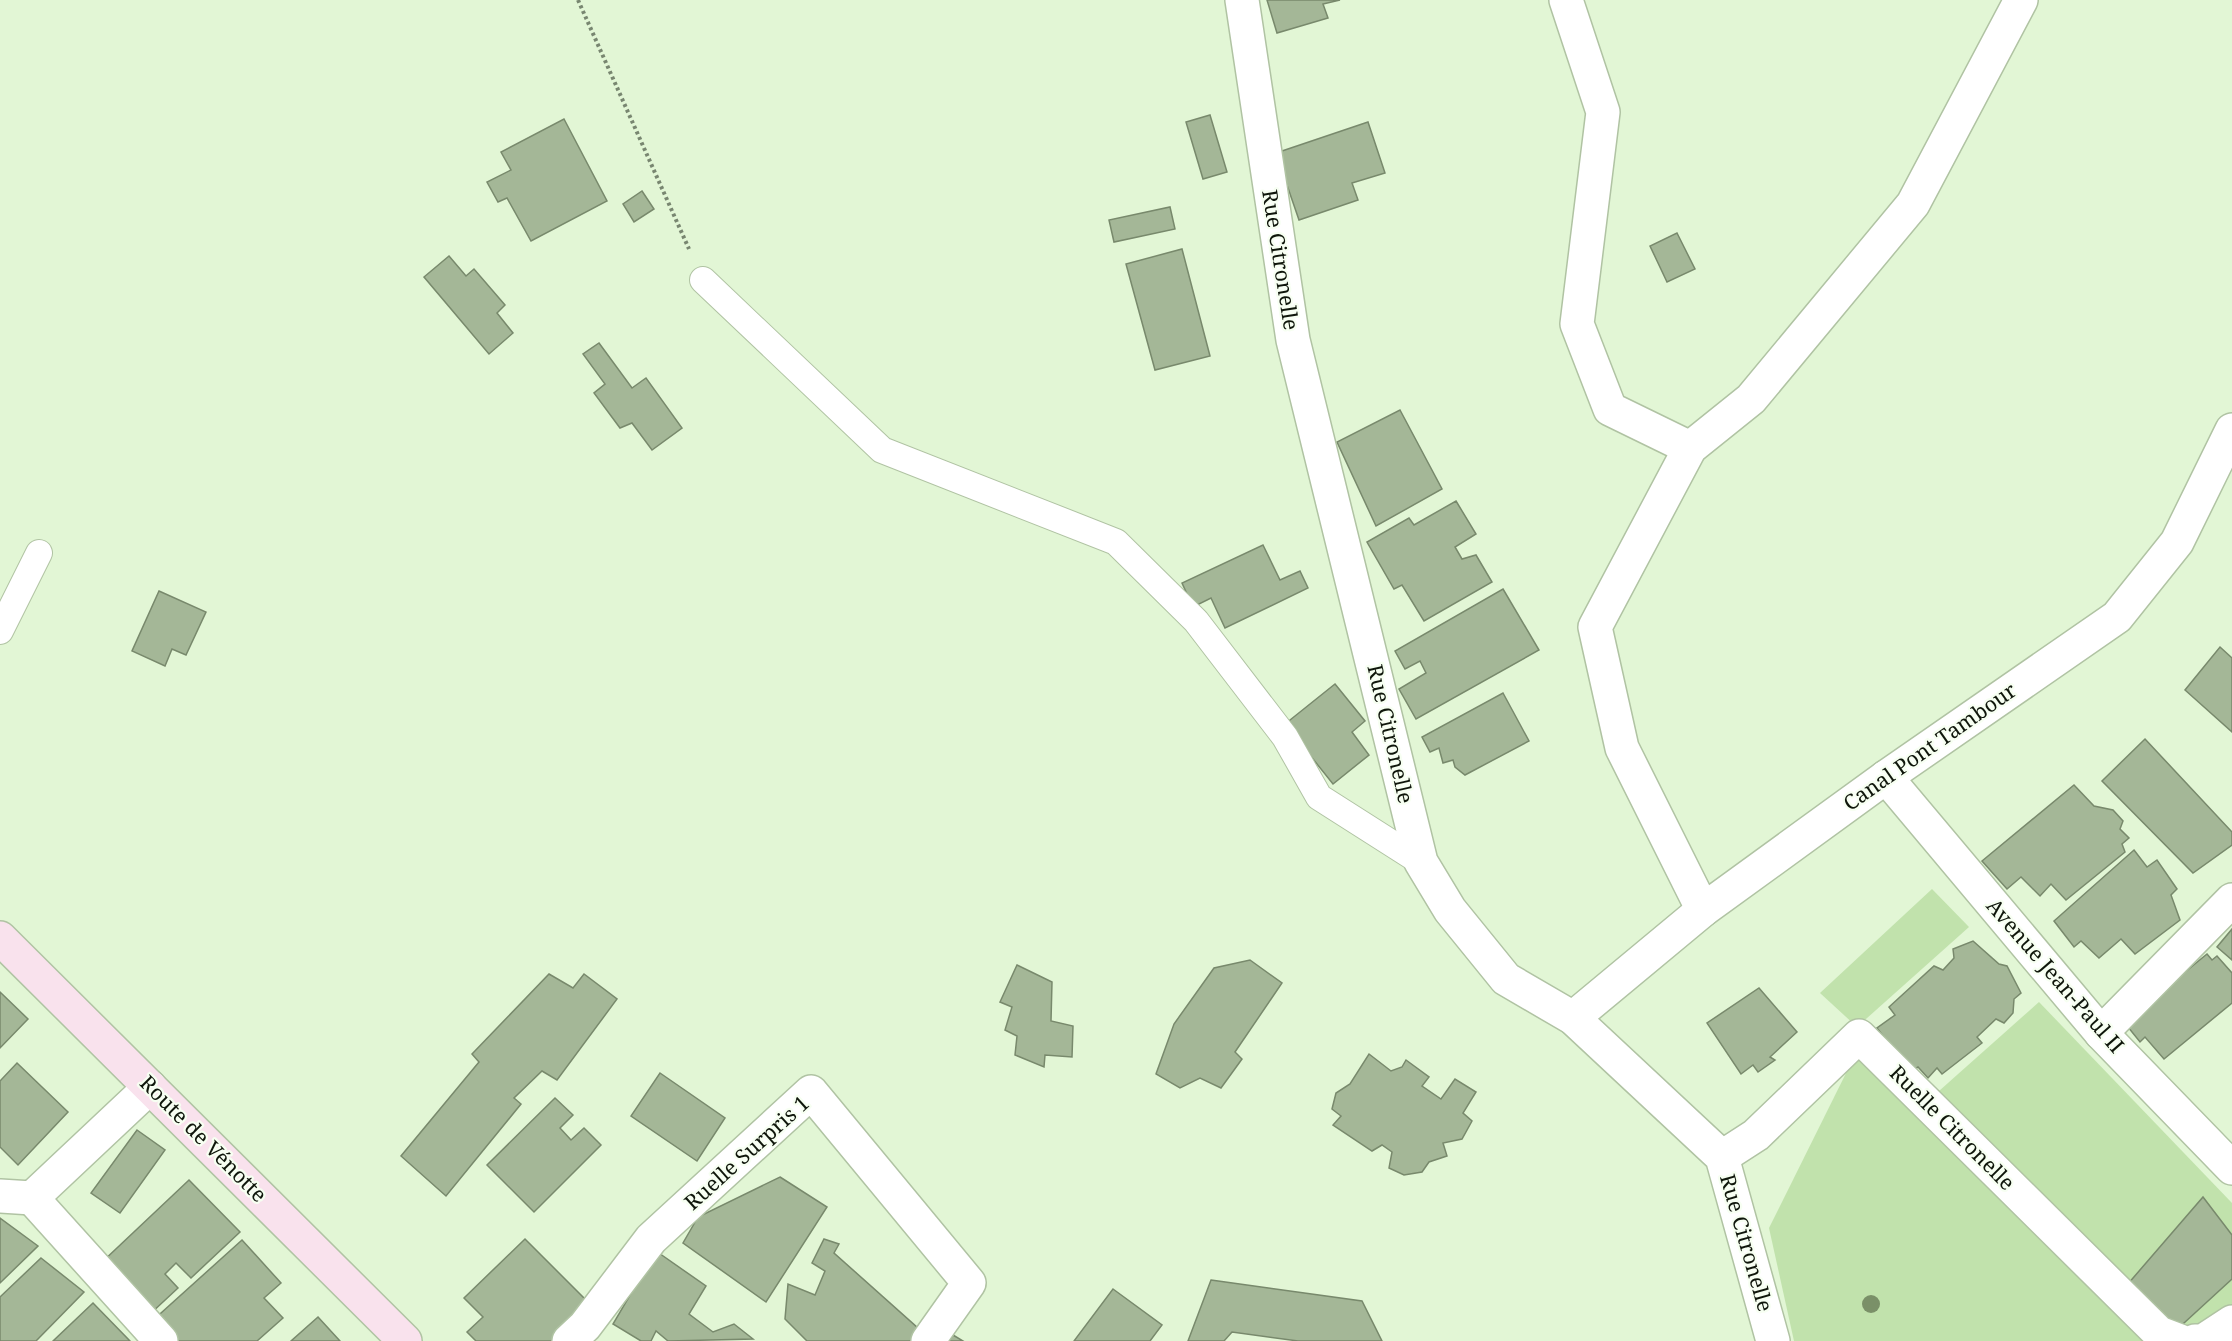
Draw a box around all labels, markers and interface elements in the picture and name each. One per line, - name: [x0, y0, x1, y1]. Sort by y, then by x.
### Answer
- street label: Rue Citronelle: [1256, 188, 1306, 332]
- street label: Rue Citronelle: [1361, 662, 1421, 806]
- street label: Canal Pont Tambour: [1837, 676, 2022, 817]
- street label: Avenue Jean-Paul II: [1981, 892, 2131, 1059]
- street label: Ruelle Citronelle: [1884, 1059, 2021, 1196]
- street label: Route de Vénotte: [134, 1069, 273, 1208]
- street label: Ruelle Surpris 1: [678, 1089, 815, 1216]
- street label: Rue Citronelle: [1714, 1171, 1780, 1315]

